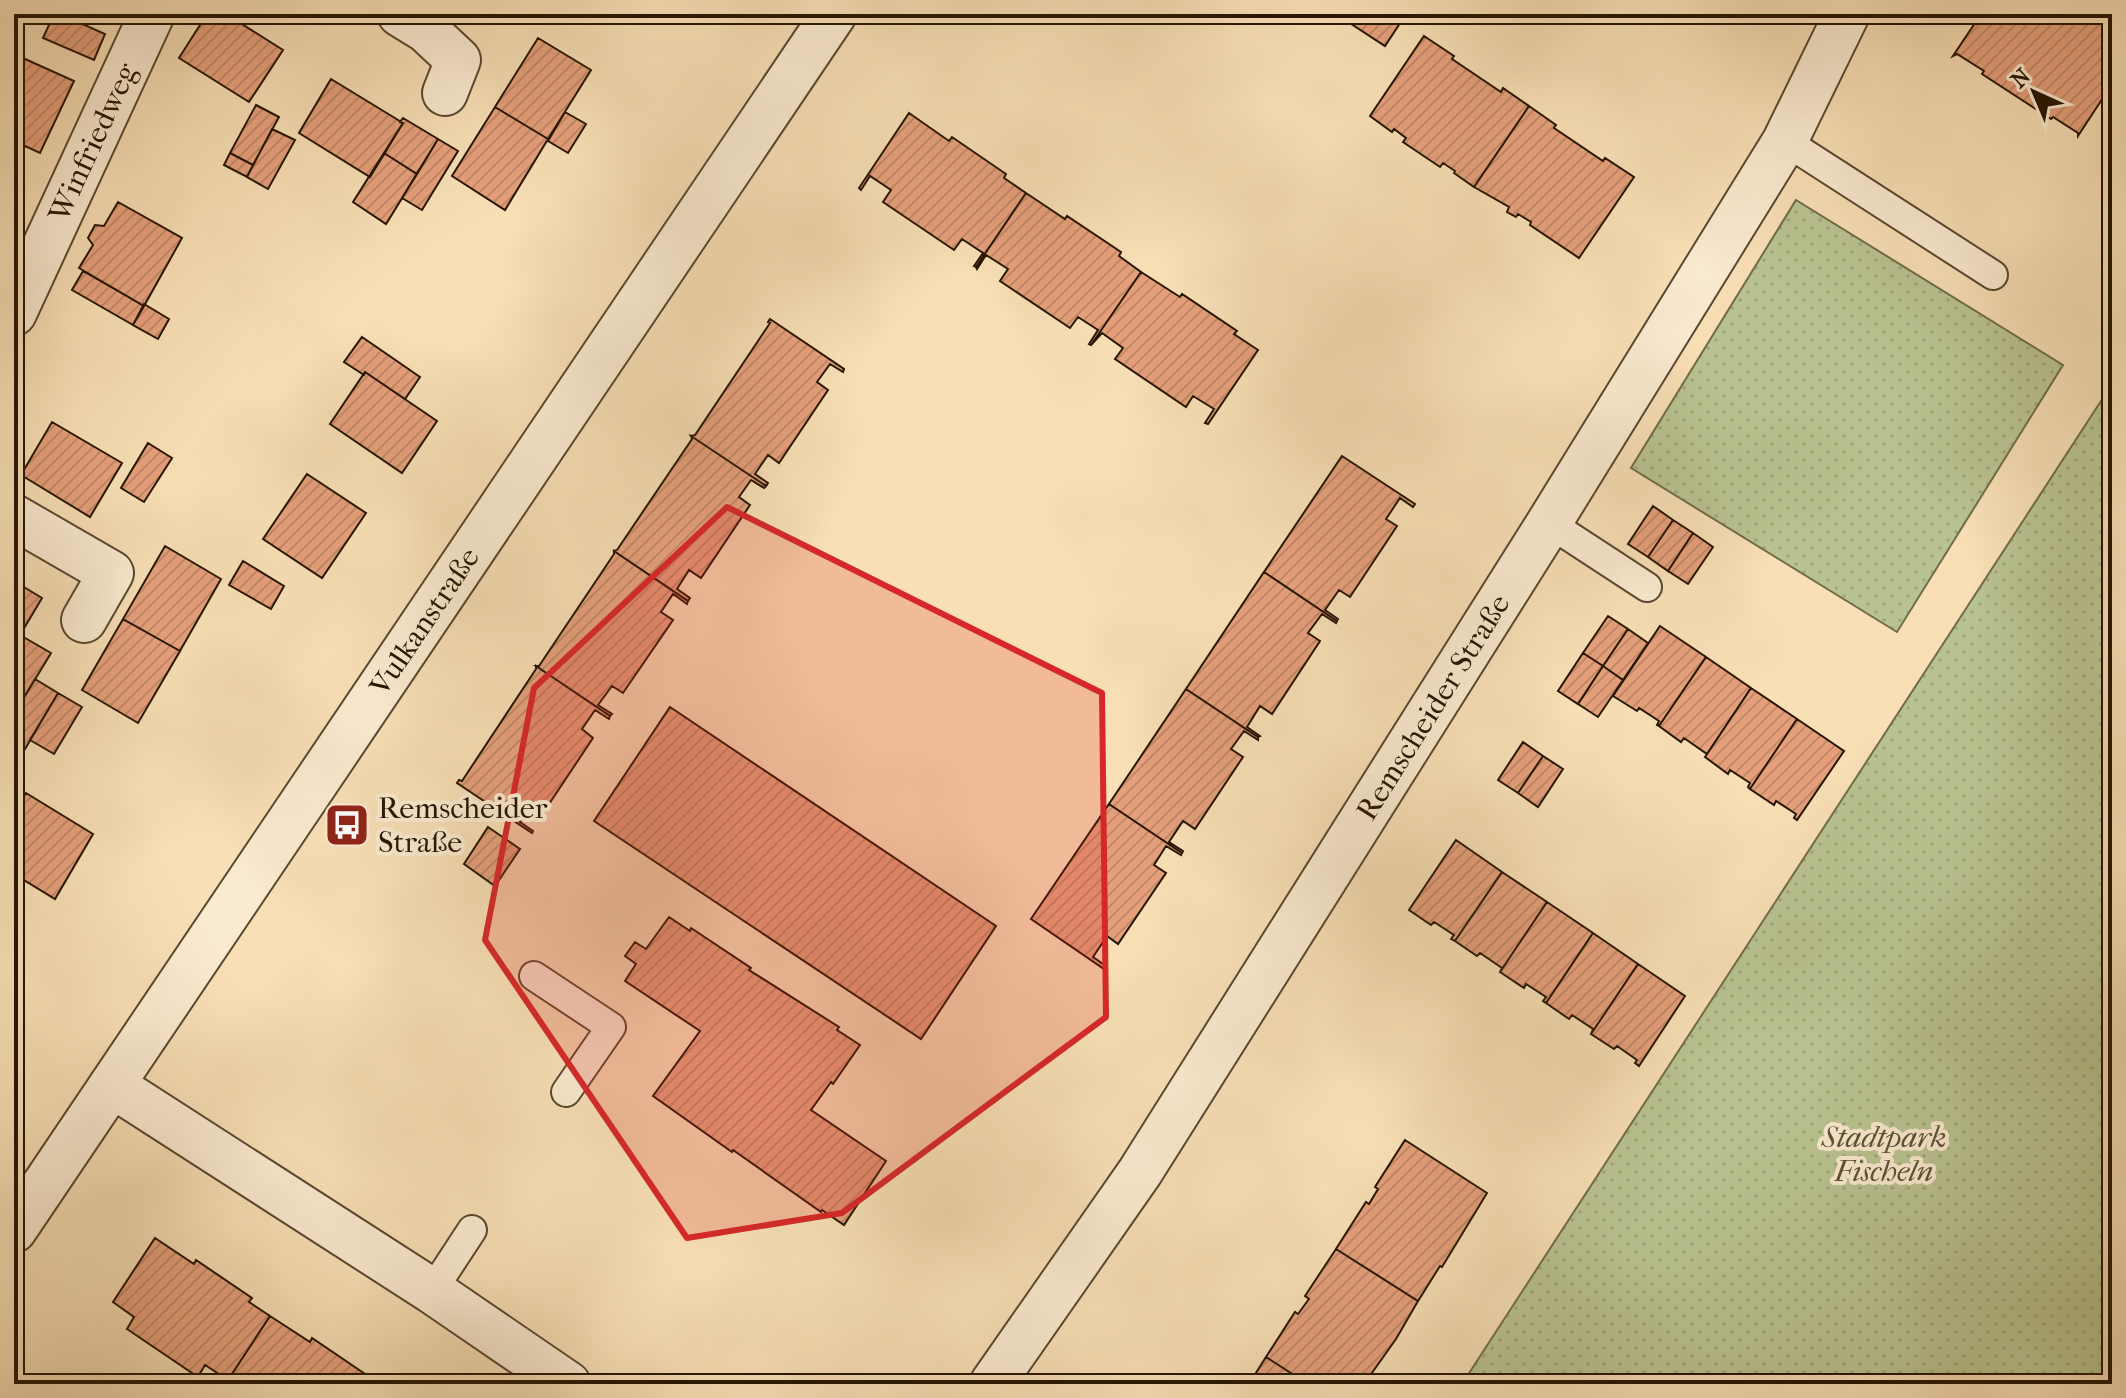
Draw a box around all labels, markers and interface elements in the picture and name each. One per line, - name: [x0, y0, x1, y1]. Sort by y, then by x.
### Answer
- north arrow: [1994, 52, 2074, 132]
- street label: Winfriedweg: [41, 57, 145, 228]
- text: N: [2006, 63, 2036, 93]
- street label: Vulkanstraße: [362, 541, 487, 703]
- street label: Remscheider Straße: [1349, 588, 1517, 827]
- place label: Remscheider Straße: [378, 791, 548, 860]
- bus stop icon: Remscheider Straße: [323, 801, 371, 849]
- park label: Stadtpark Fischeln: [1821, 1120, 1946, 1189]

